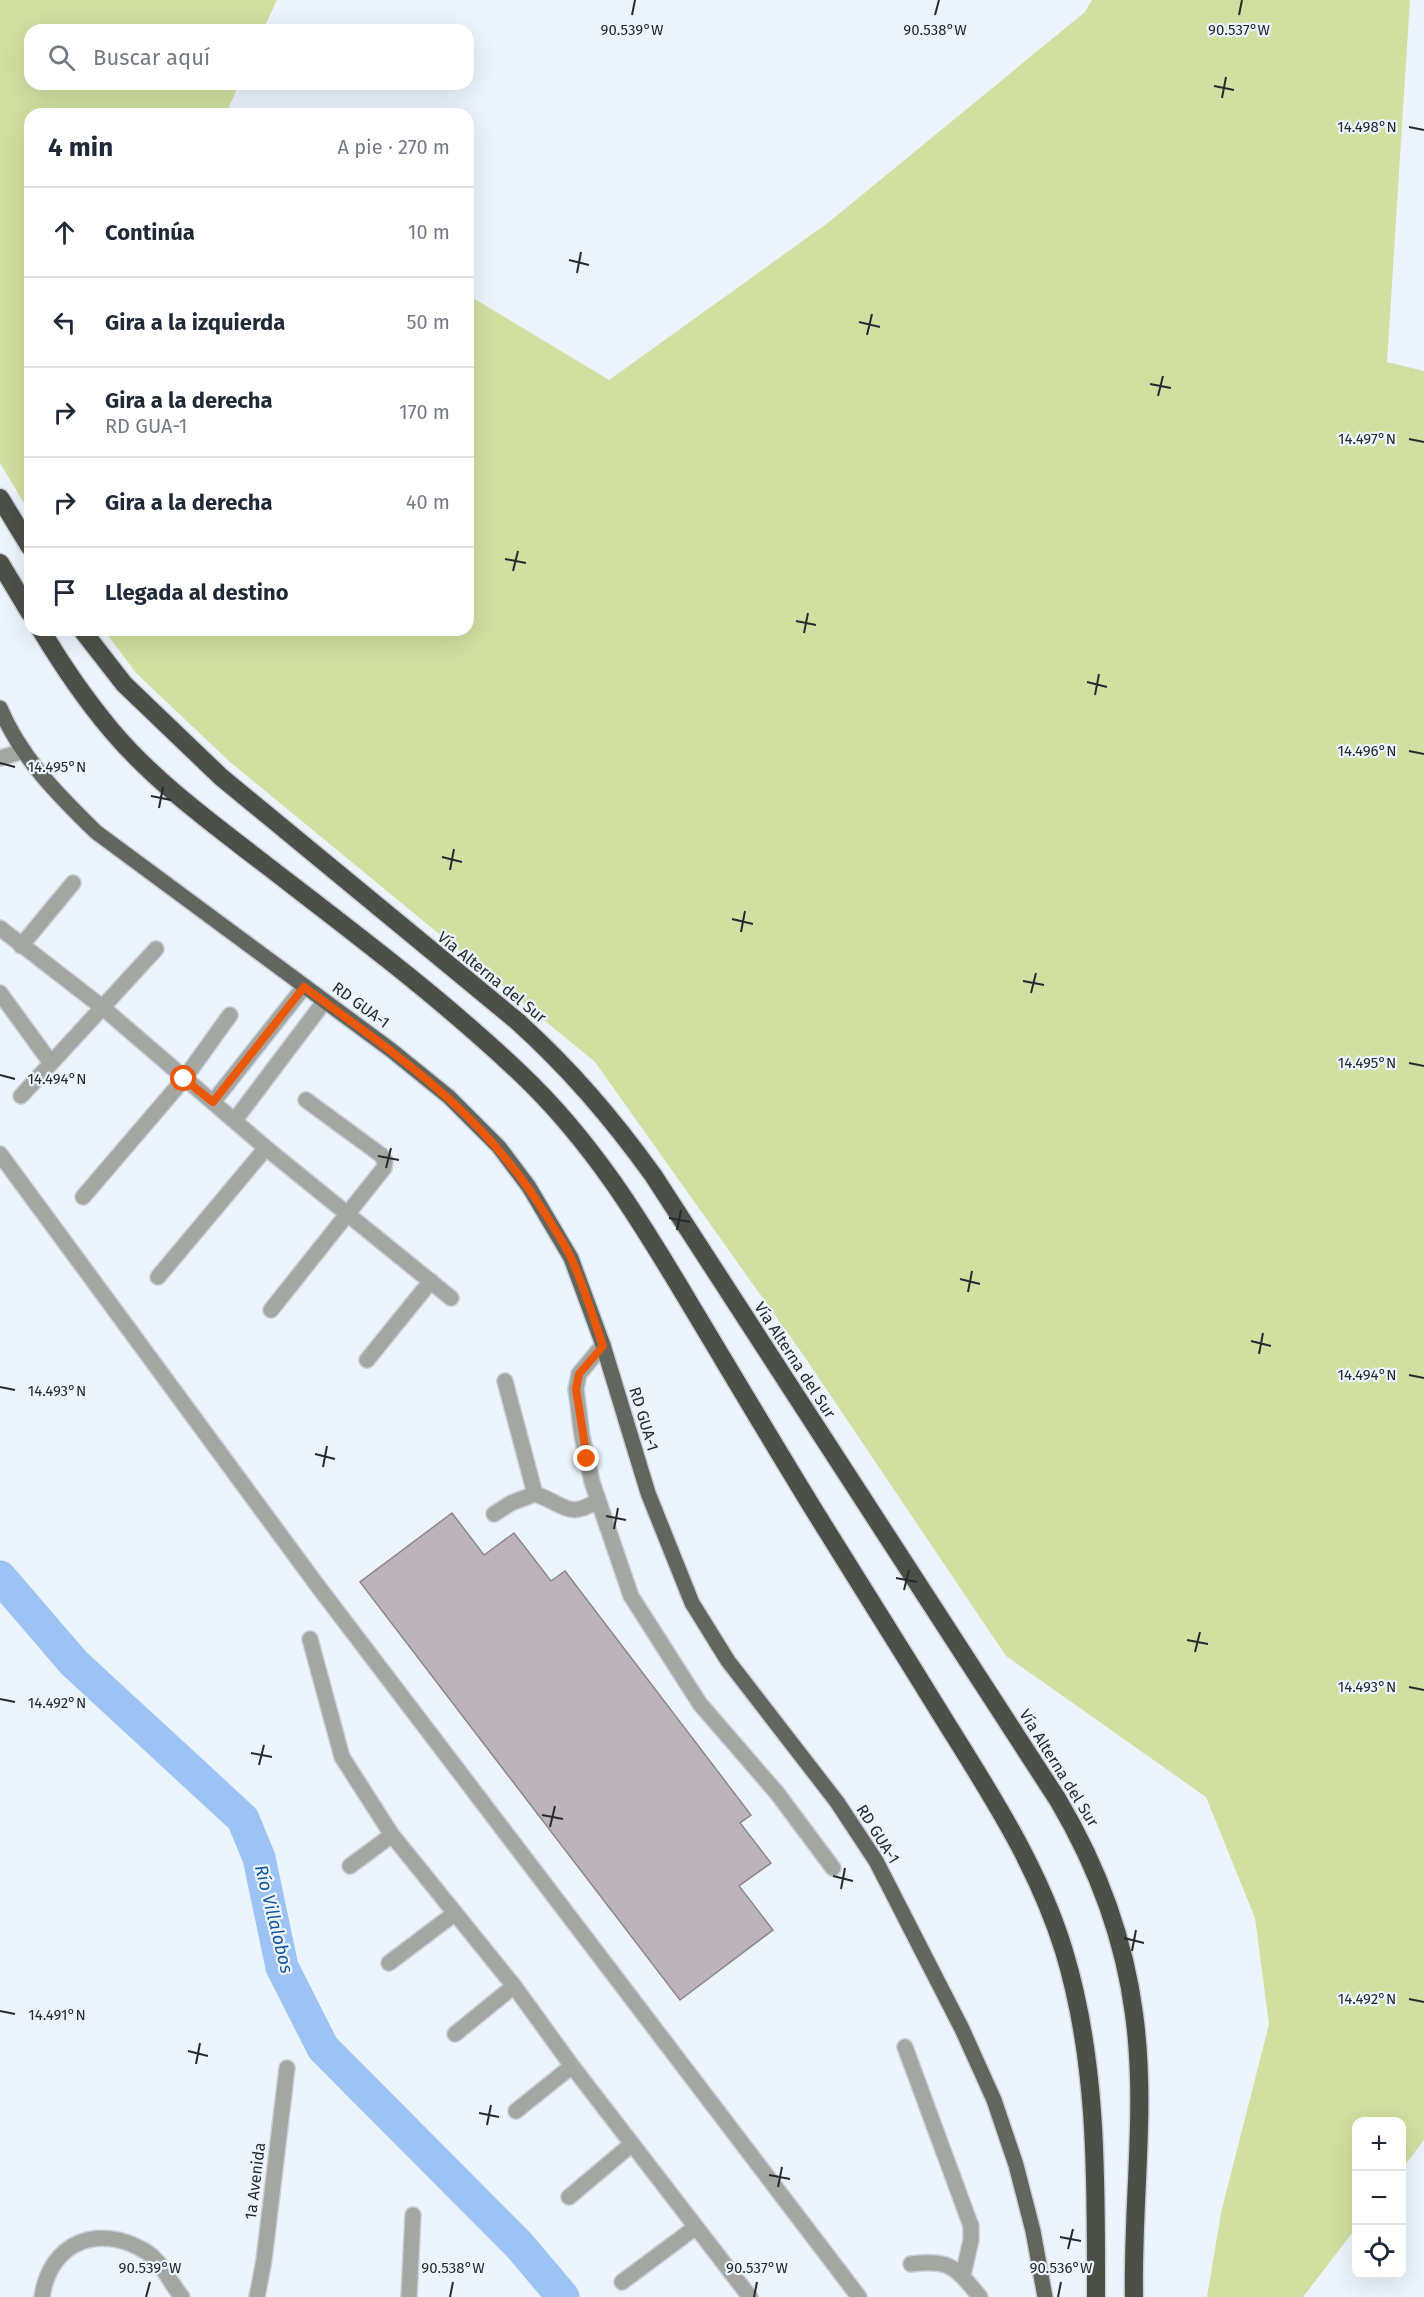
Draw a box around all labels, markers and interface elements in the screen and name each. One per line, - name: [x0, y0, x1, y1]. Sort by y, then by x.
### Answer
- text: 90.539°W: [601, 21, 664, 39]
- text: 90.538°W: [903, 21, 967, 39]
- text: 90.537°W: [1208, 21, 1271, 39]
- search box: [24, 24, 474, 90]
- icon: search: [45, 41, 78, 74]
- text: Buscar aquí: [93, 44, 210, 71]
- text: 14.498°N: [1337, 118, 1397, 136]
- text: 4 min: [48, 132, 113, 163]
- text: A pie · 270 m: [337, 135, 450, 159]
- icon: ahead: [48, 216, 81, 249]
- text: Continúa: [105, 219, 195, 246]
- text: 10 m: [408, 220, 450, 244]
- icon: left: [48, 306, 81, 339]
- text: Gira a la izquierda: [105, 309, 285, 336]
- text: 50 m: [406, 310, 450, 334]
- text: Gira a la derecha: [105, 387, 273, 414]
- icon: right: [48, 396, 81, 429]
- text: 170 m: [399, 400, 450, 424]
- text: RD GUA-1: [105, 414, 188, 438]
- text: 14.497°N: [1338, 430, 1396, 448]
- icon: right: [48, 486, 81, 519]
- text: Gira a la derecha: [105, 489, 273, 516]
- text: 40 m: [406, 490, 450, 514]
- icon: arrive: [48, 576, 81, 609]
- text: Llegada al destino: [105, 579, 289, 606]
- text: 14.496°N: [1337, 742, 1397, 760]
- text: 14.495°N: [28, 758, 86, 776]
- street label: Vía Alterna del Sur: [434, 927, 551, 1027]
- street label: RD GUA-1: [329, 978, 393, 1032]
- text: 14.495°N: [1338, 1054, 1396, 1072]
- route start: [170, 1065, 196, 1091]
- text: 14.494°N: [27, 1070, 87, 1088]
- street label: Vía Alterna del Sur: [750, 1298, 840, 1422]
- text: 14.494°N: [1337, 1366, 1397, 1384]
- text: 14.493°N: [28, 1382, 86, 1400]
- street label: RD GUA-1: [625, 1385, 663, 1453]
- route end: [573, 1445, 599, 1471]
- text: 14.493°N: [1338, 1678, 1396, 1696]
- text: 14.492°N: [28, 1694, 86, 1712]
- street label: Vía Alterna del Sur: [1015, 1706, 1103, 1831]
- street label: RD GUA-1: [852, 1801, 904, 1867]
- water label: Río Villalobos: [250, 1863, 298, 1975]
- text: 14.492°N: [1338, 1990, 1396, 2008]
- text: 14.491°N: [28, 2006, 86, 2024]
- map controls: [1352, 2117, 1406, 2279]
- button: +: [1352, 2117, 1406, 2171]
- street label: 1a Avenida: [241, 2141, 269, 2221]
- button: −: [1352, 2171, 1406, 2225]
- button: locate: [1352, 2225, 1406, 2279]
- text: 90.539°W: [119, 2259, 182, 2277]
- text: 90.538°W: [421, 2259, 485, 2277]
- text: 90.537°W: [726, 2259, 789, 2277]
- text: 90.536°W: [1030, 2259, 1093, 2277]

